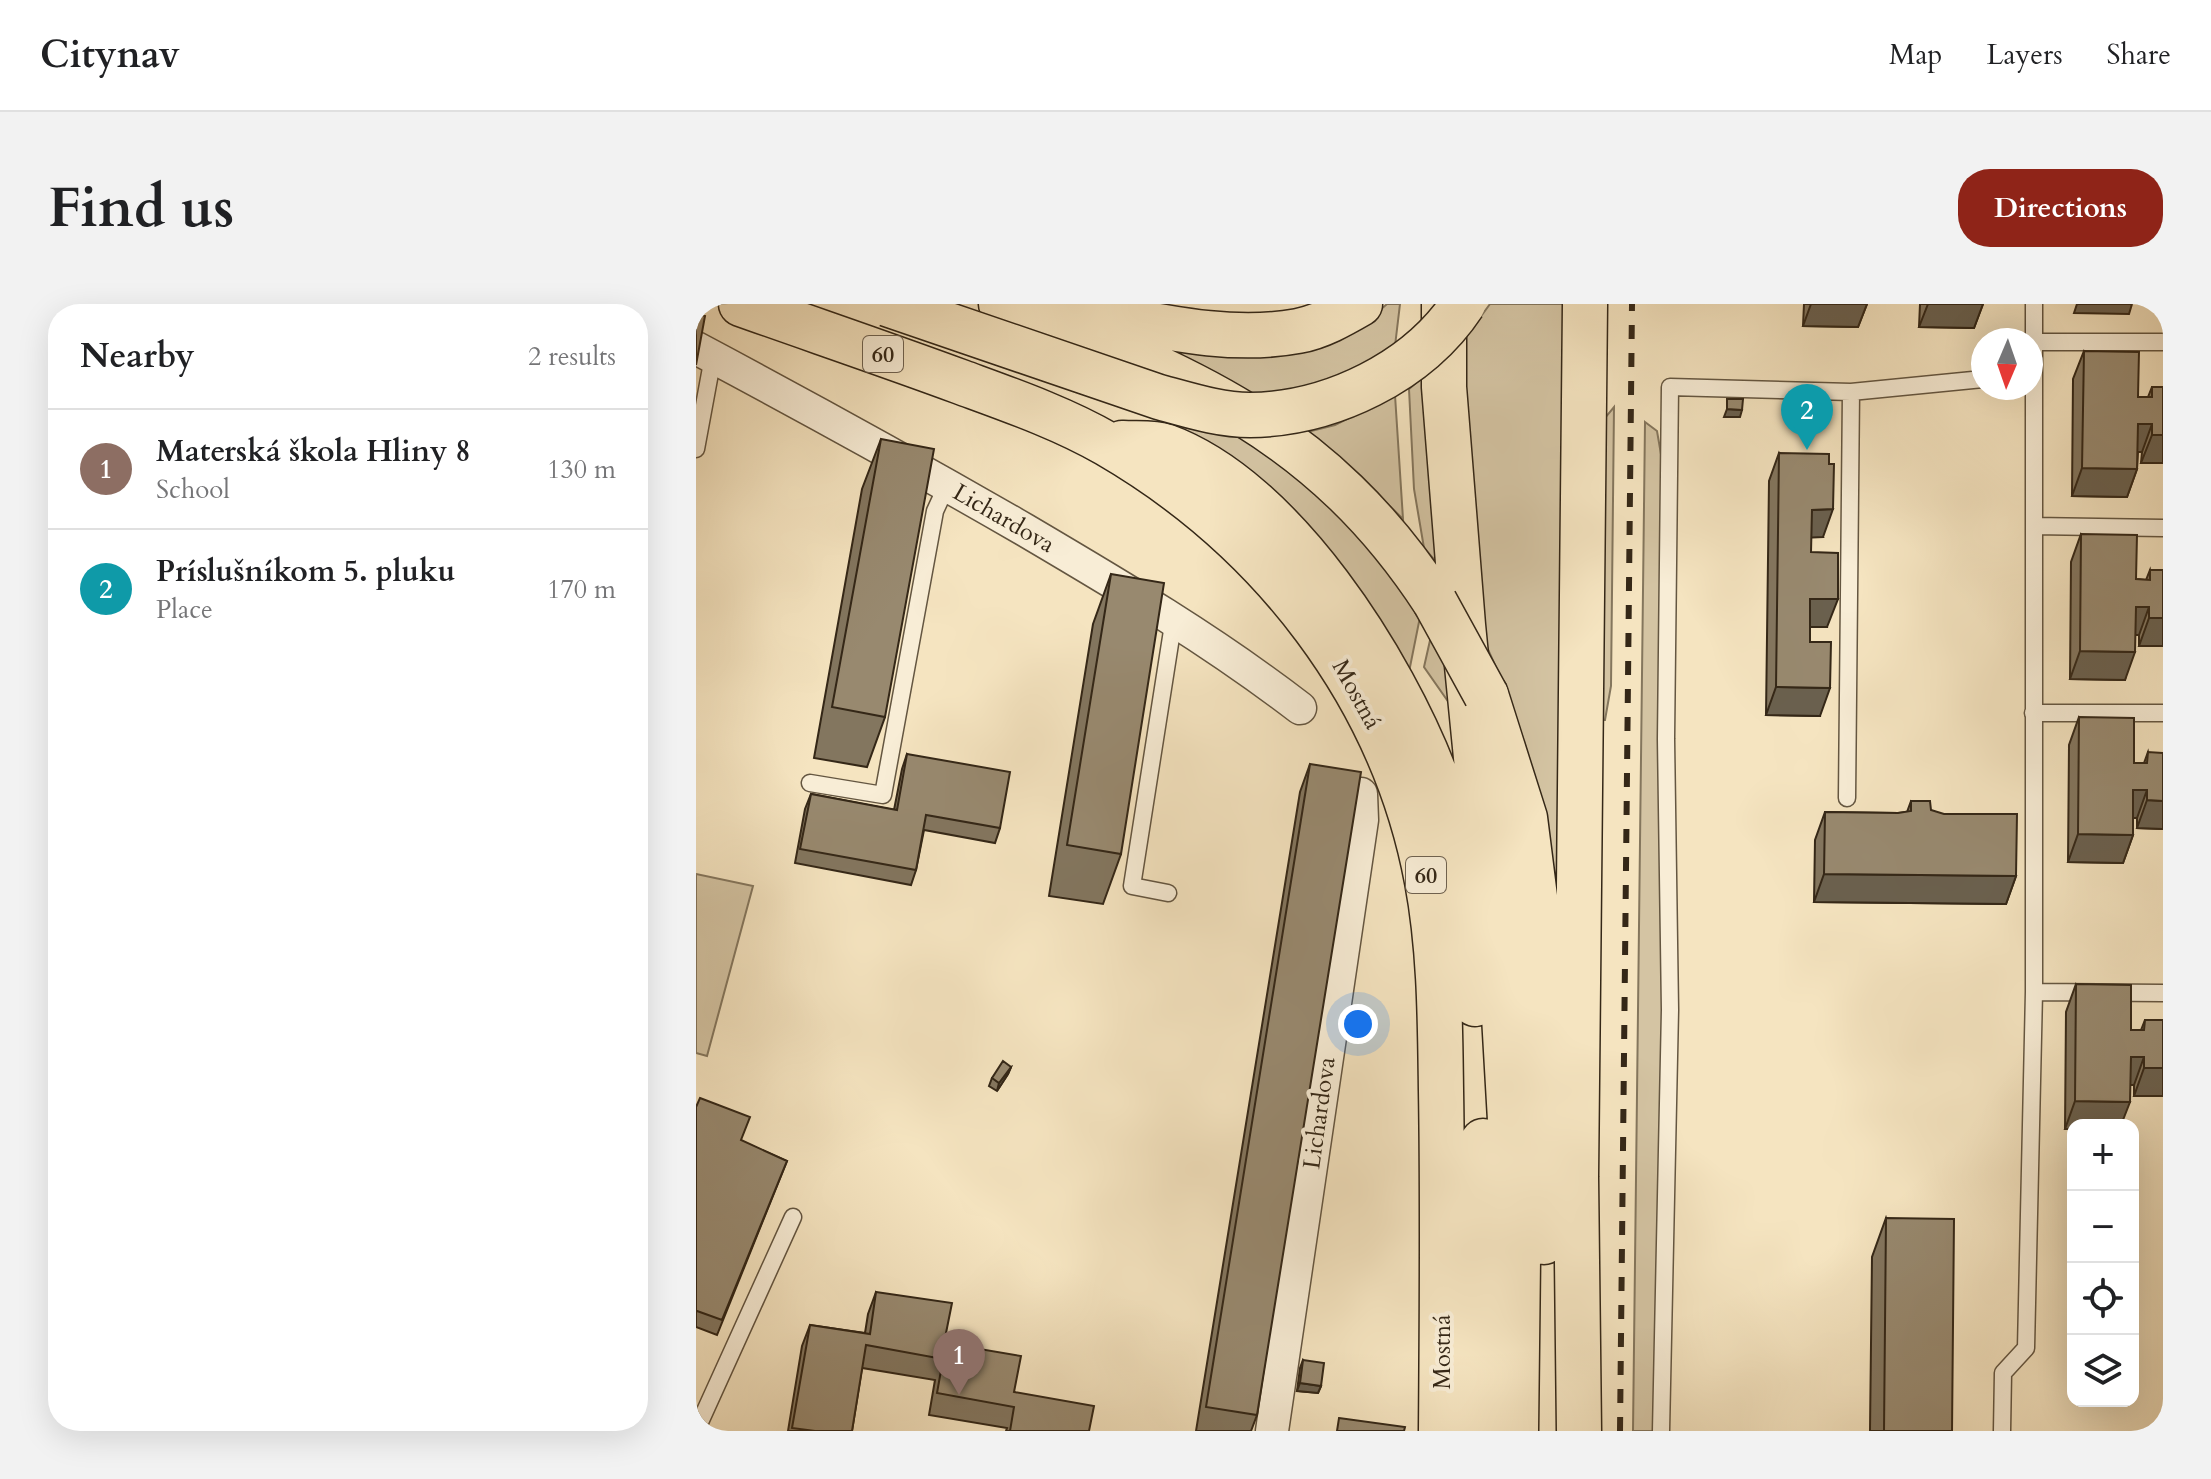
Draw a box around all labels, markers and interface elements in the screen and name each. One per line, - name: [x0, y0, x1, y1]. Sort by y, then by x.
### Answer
- text: Citynav: [40, 29, 180, 81]
- text: Map: [1889, 36, 1942, 74]
- text: Layers: [1986, 36, 2063, 74]
- text: Share: [2107, 36, 2171, 74]
- button: Directions: [1958, 169, 2163, 247]
- text: Find us: [48, 171, 234, 246]
- north arrow: [1971, 328, 2043, 400]
- text: Nearby: [80, 333, 195, 379]
- road number: 60: [863, 336, 903, 372]
- text: 2 results: [528, 339, 616, 374]
- pin: 2: [1781, 384, 1833, 450]
- text: Materská škola Hliny 8: [156, 431, 471, 472]
- text: 1: [99, 452, 113, 487]
- text: 130 m: [547, 452, 616, 487]
- text: School: [156, 472, 230, 507]
- street label: Lichardova: [947, 476, 1061, 561]
- text: Príslušníkom 5. pluku: [156, 551, 455, 592]
- text: 2: [99, 572, 113, 607]
- text: 170 m: [547, 572, 616, 607]
- text: Place: [156, 592, 213, 627]
- street label: Mostná: [1324, 653, 1390, 736]
- road number: 60: [1406, 857, 1446, 893]
- your location: [1338, 1004, 1378, 1044]
- street label: Lichardova: [1295, 1054, 1344, 1171]
- map controls: [2067, 1119, 2139, 1407]
- button: +: [2067, 1119, 2139, 1191]
- button: −: [2067, 1191, 2139, 1263]
- button: locate: [2067, 1263, 2139, 1335]
- street label: Mostná: [1426, 1314, 1459, 1390]
- pin: 1: [933, 1329, 985, 1395]
- button: layers: [2067, 1335, 2139, 1407]

